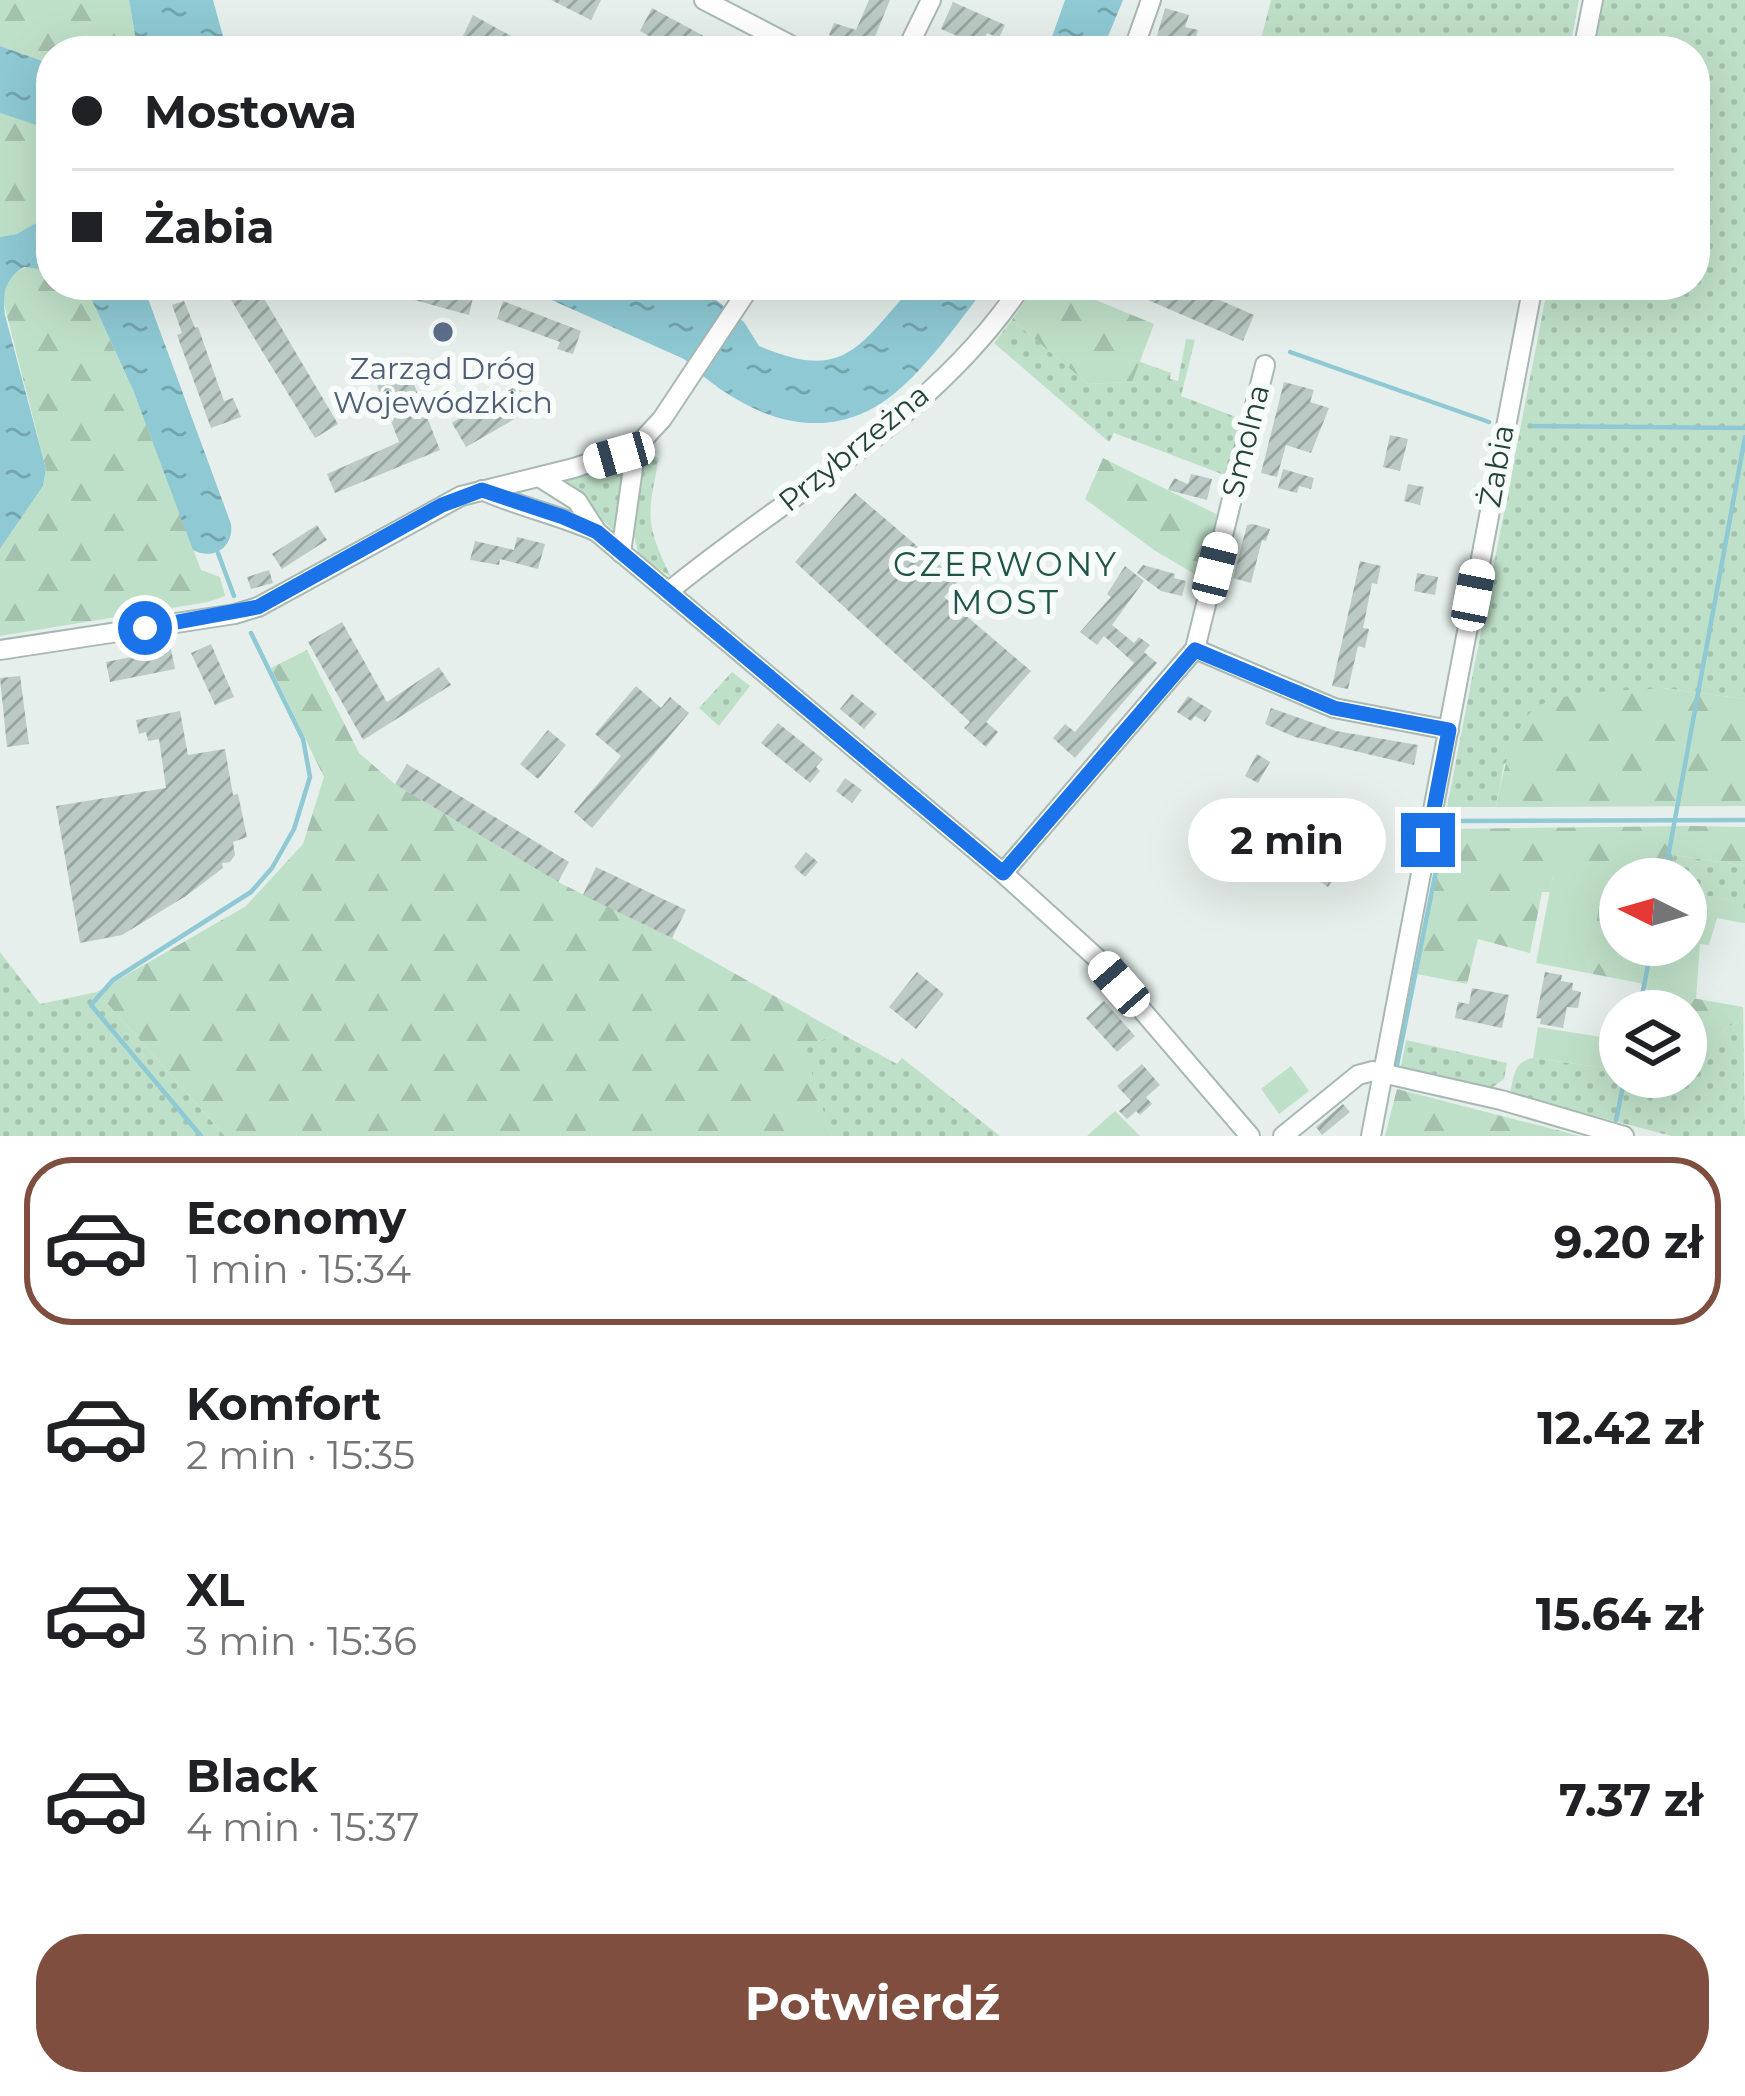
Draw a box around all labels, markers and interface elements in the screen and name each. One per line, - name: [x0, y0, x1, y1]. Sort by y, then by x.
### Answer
- text: Mostowa: [144, 84, 357, 139]
- text: Żabia: [144, 199, 274, 254]
- marker: Zarząd Dróg Wojewódzkich: [430, 319, 456, 345]
- place label: Zarząd Dróg Wojewódzkich: [333, 350, 553, 421]
- street label: Przybrzeżna: [771, 376, 936, 519]
- street label: Smolna: [1214, 381, 1277, 501]
- street label: Żabia: [1471, 422, 1522, 510]
- car: [579, 428, 659, 482]
- car: [1189, 529, 1241, 607]
- district label: CZERWONY MOST: [893, 544, 1119, 622]
- car: [1448, 556, 1498, 634]
- route start: [118, 601, 172, 655]
- callout: 2 min: [1188, 798, 1386, 882]
- route end: [1401, 813, 1455, 867]
- text: 2 min: [1230, 816, 1344, 864]
- north arrow: [1599, 858, 1707, 966]
- map controls: [1599, 858, 1707, 1098]
- car: [1082, 945, 1156, 1023]
- button: layers: [1599, 990, 1707, 1098]
- icon: car: [42, 1187, 150, 1295]
- text: Economy: [186, 1190, 406, 1245]
- text: 9.20 zł: [1554, 1214, 1703, 1269]
- text: 1 min · 15:34: [186, 1245, 411, 1293]
- icon: car: [42, 1373, 150, 1481]
- text: Komfort: [186, 1376, 381, 1431]
- text: 12.42 zł: [1537, 1400, 1703, 1455]
- text: 2 min · 15:35: [186, 1431, 415, 1479]
- icon: car: [42, 1559, 150, 1667]
- text: XL: [186, 1562, 244, 1617]
- text: 15.64 zł: [1536, 1586, 1703, 1641]
- text: 3 min · 15:36: [186, 1617, 417, 1665]
- icon: car: [42, 1745, 150, 1853]
- text: Black: [186, 1748, 318, 1803]
- text: 7.37 zł: [1559, 1772, 1703, 1827]
- text: 4 min · 15:37: [186, 1803, 419, 1851]
- button: Potwierdź: [36, 1934, 1709, 2072]

